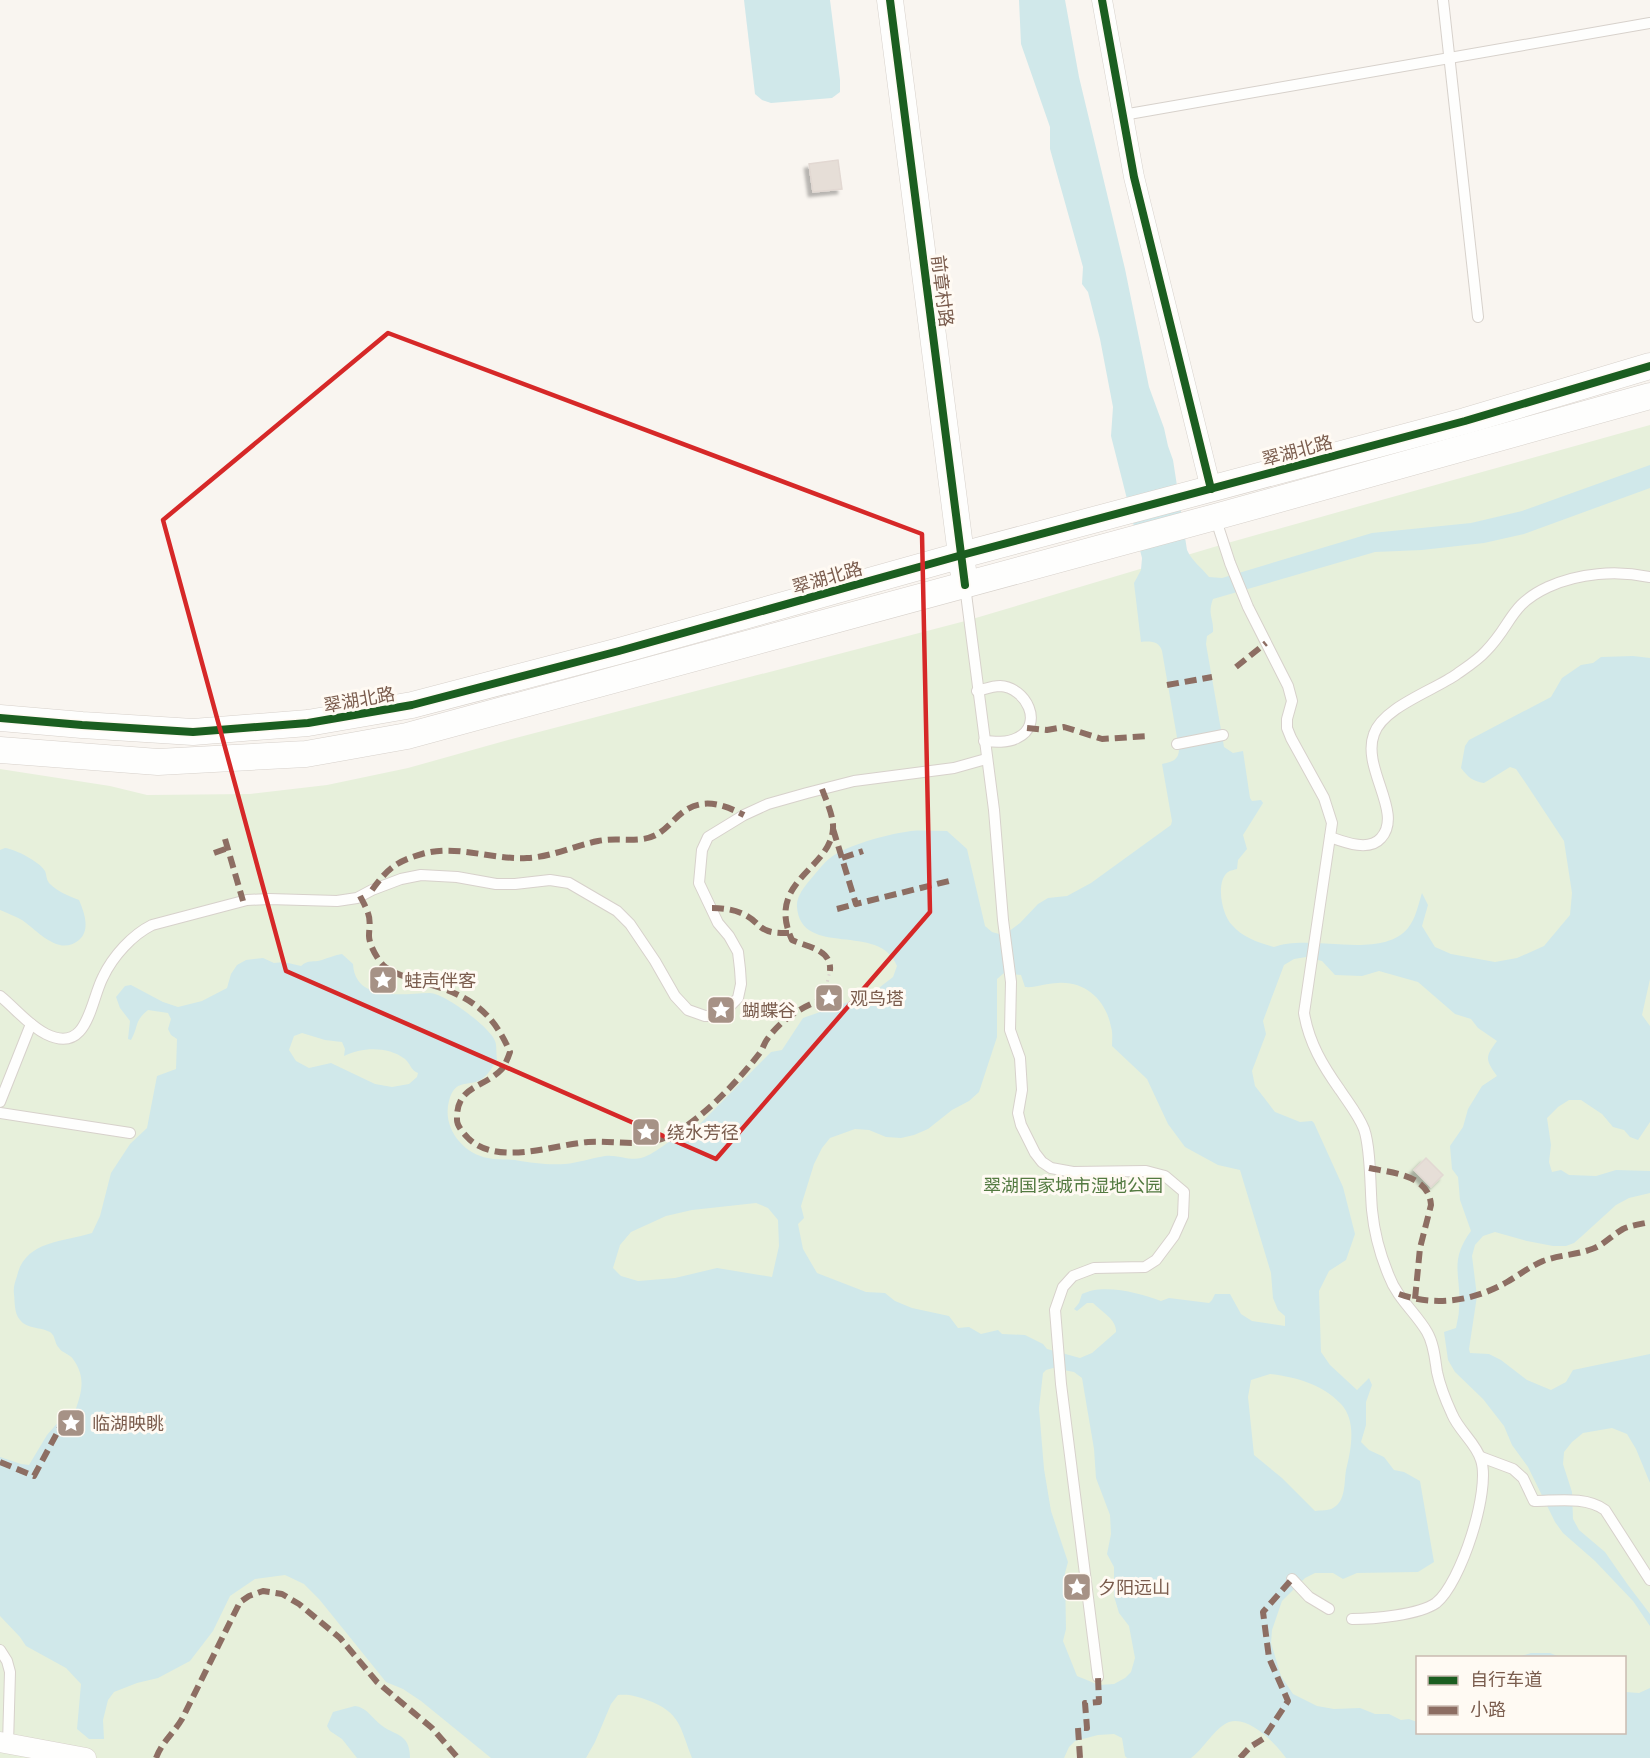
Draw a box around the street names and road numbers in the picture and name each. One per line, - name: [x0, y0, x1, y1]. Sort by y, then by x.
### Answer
- street label: 前章村路: [927, 254, 959, 328]
- street label: 翠湖北路: [1259, 429, 1335, 471]
- street label: 翠湖北路: [789, 556, 865, 598]
- street label: 翠湖北路: [321, 681, 397, 717]

